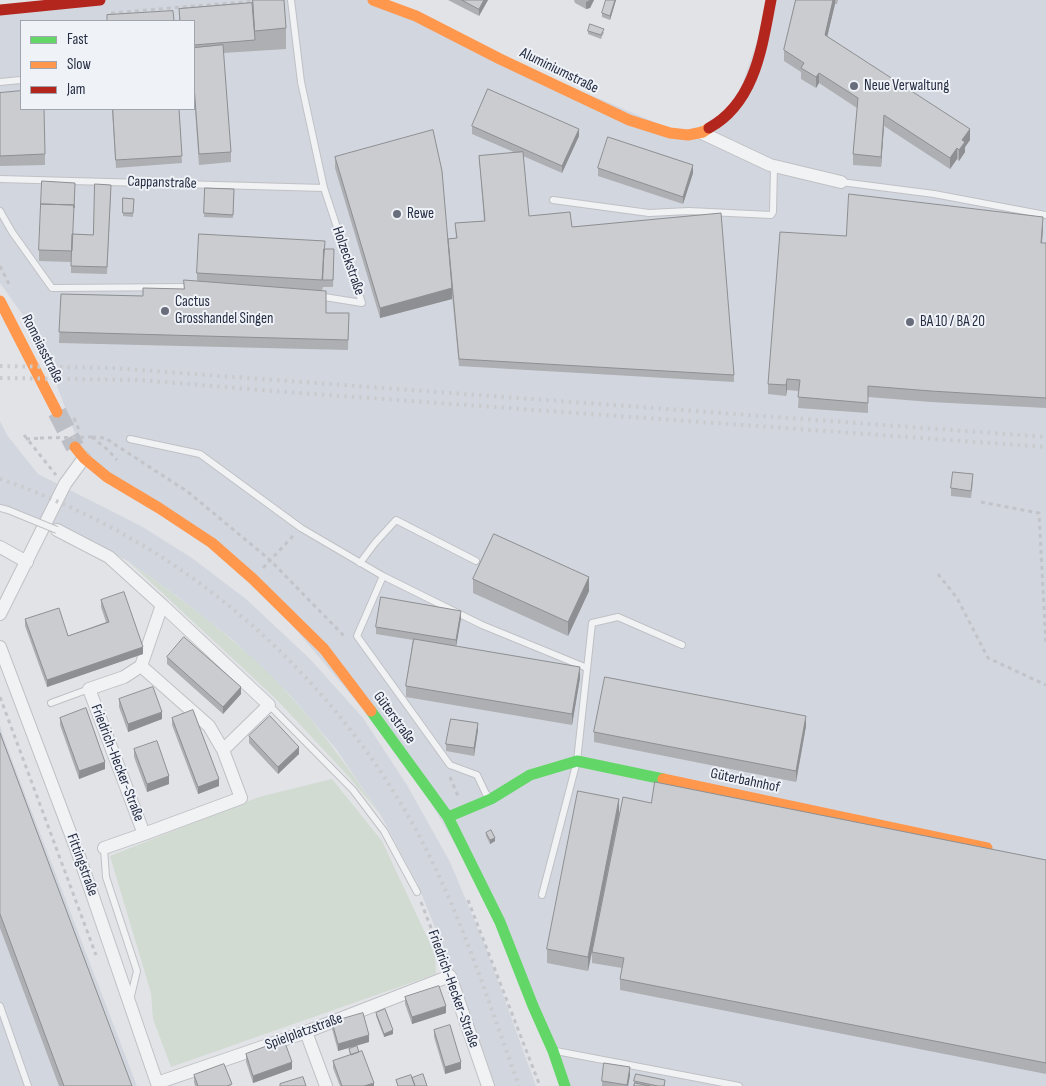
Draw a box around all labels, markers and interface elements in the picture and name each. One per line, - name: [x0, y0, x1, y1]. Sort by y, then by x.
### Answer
- legend: [20, 20, 195, 110]
- text: Fast: [67, 30, 88, 49]
- street label: Aluminiumstraße: [517, 44, 601, 98]
- text: Slow: [67, 55, 91, 74]
- place label: Neue Verwaltung: [864, 77, 949, 95]
- text: Jam: [67, 80, 85, 99]
- marker: Neue Verwaltung: [848, 80, 860, 92]
- street label: Cappanstraße: [127, 173, 197, 193]
- place label: Rewe: [407, 205, 434, 223]
- marker: Rewe: [391, 208, 403, 220]
- street label: Holzeckstraße: [328, 224, 368, 298]
- place label: Cactus Grosshandel Singen: [175, 293, 273, 328]
- marker: Cactus Grosshandel Singen: [159, 305, 171, 317]
- street label: Romeiasstraße: [17, 312, 67, 386]
- place label: BA 10 / BA 20: [920, 313, 985, 331]
- marker: BA 10 / BA 20: [904, 316, 916, 328]
- street label: Güterstraße: [369, 688, 419, 748]
- street label: Friedrich-Hecker-Straße: [86, 702, 148, 824]
- street label: Güterbahnhof: [709, 765, 781, 797]
- street label: Fittingstraße: [62, 831, 102, 899]
- street label: Friedrich-Hecker-Straße: [423, 928, 483, 1050]
- street label: Spielplatzstraße: [263, 1010, 345, 1054]

